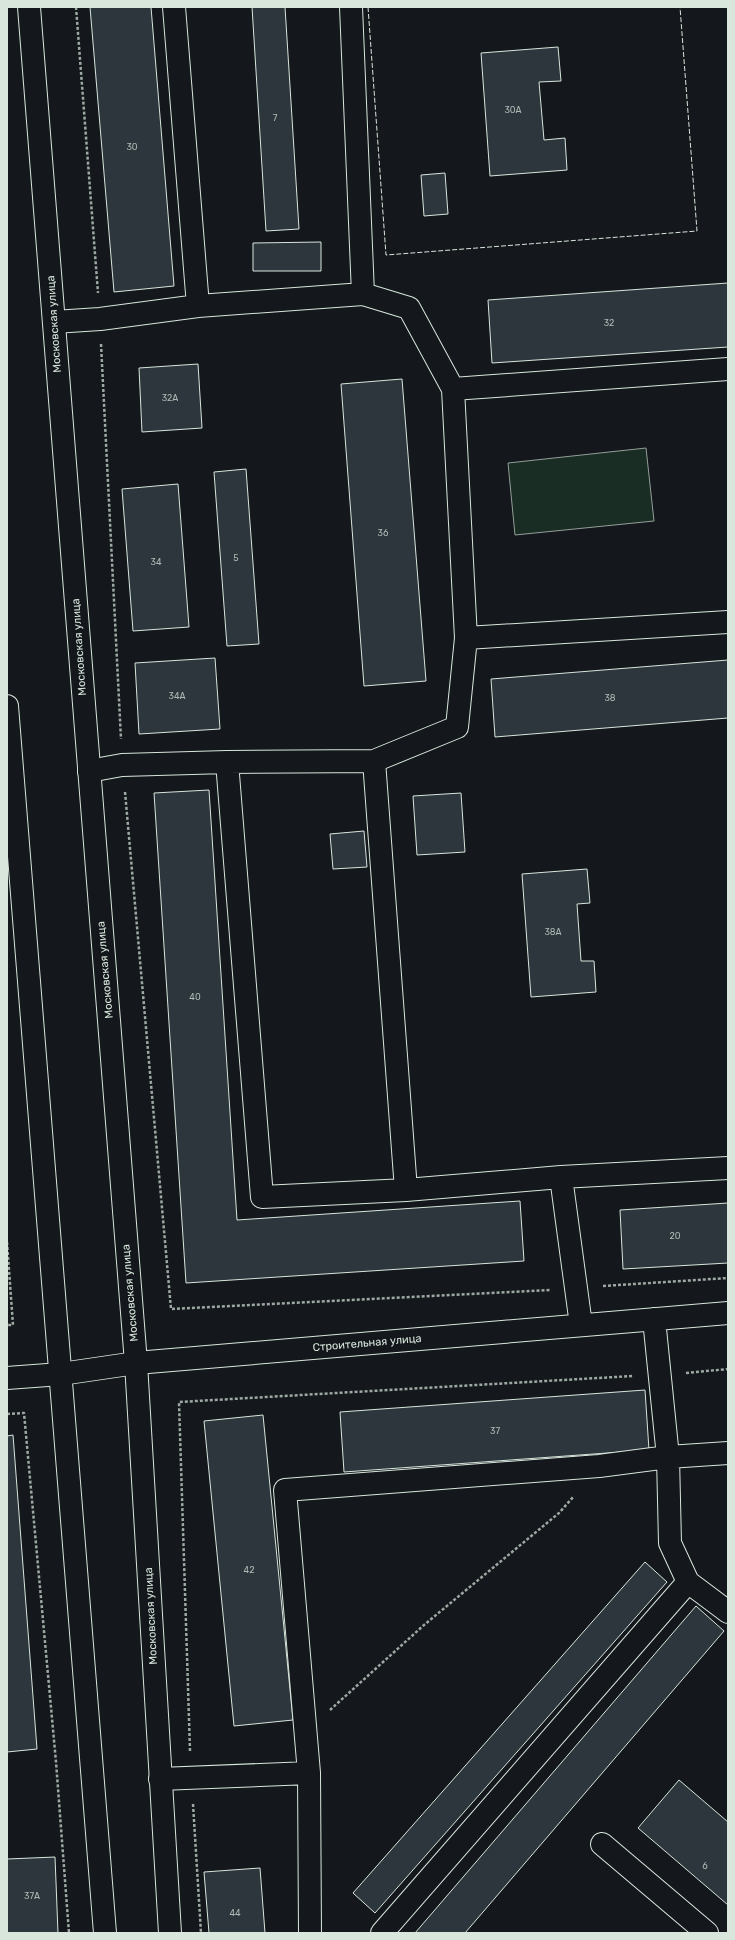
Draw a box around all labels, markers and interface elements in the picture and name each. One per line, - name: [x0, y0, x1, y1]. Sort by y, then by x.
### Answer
- house number: 30А: [504, 105, 522, 115]
- house number: 7: [273, 113, 278, 123]
- house number: 30: [126, 142, 138, 152]
- street label: Московская улица: [44, 275, 64, 373]
- house number: 32: [604, 318, 614, 328]
- house number: 32А: [162, 393, 178, 403]
- house number: 36: [378, 528, 389, 538]
- house number: 5: [233, 553, 239, 563]
- house number: 34: [151, 557, 162, 567]
- street label: Московская улица: [69, 598, 89, 696]
- house number: 34А: [168, 691, 186, 701]
- house number: 38: [604, 693, 616, 703]
- street label: Московская улица: [94, 921, 116, 1019]
- house number: 38А: [544, 927, 562, 937]
- house number: 40: [189, 992, 201, 1002]
- house number: 20: [670, 1231, 681, 1241]
- street label: Московская улица: [119, 1244, 141, 1342]
- street label: Строительная улица: [312, 1332, 422, 1354]
- house number: 37: [490, 1426, 500, 1436]
- house number: 42: [244, 1565, 254, 1575]
- street label: Московская улица: [142, 1567, 160, 1665]
- house number: 6: [702, 1861, 708, 1871]
- house number: 37А: [24, 1891, 40, 1901]
- house number: 44: [229, 1908, 241, 1918]

